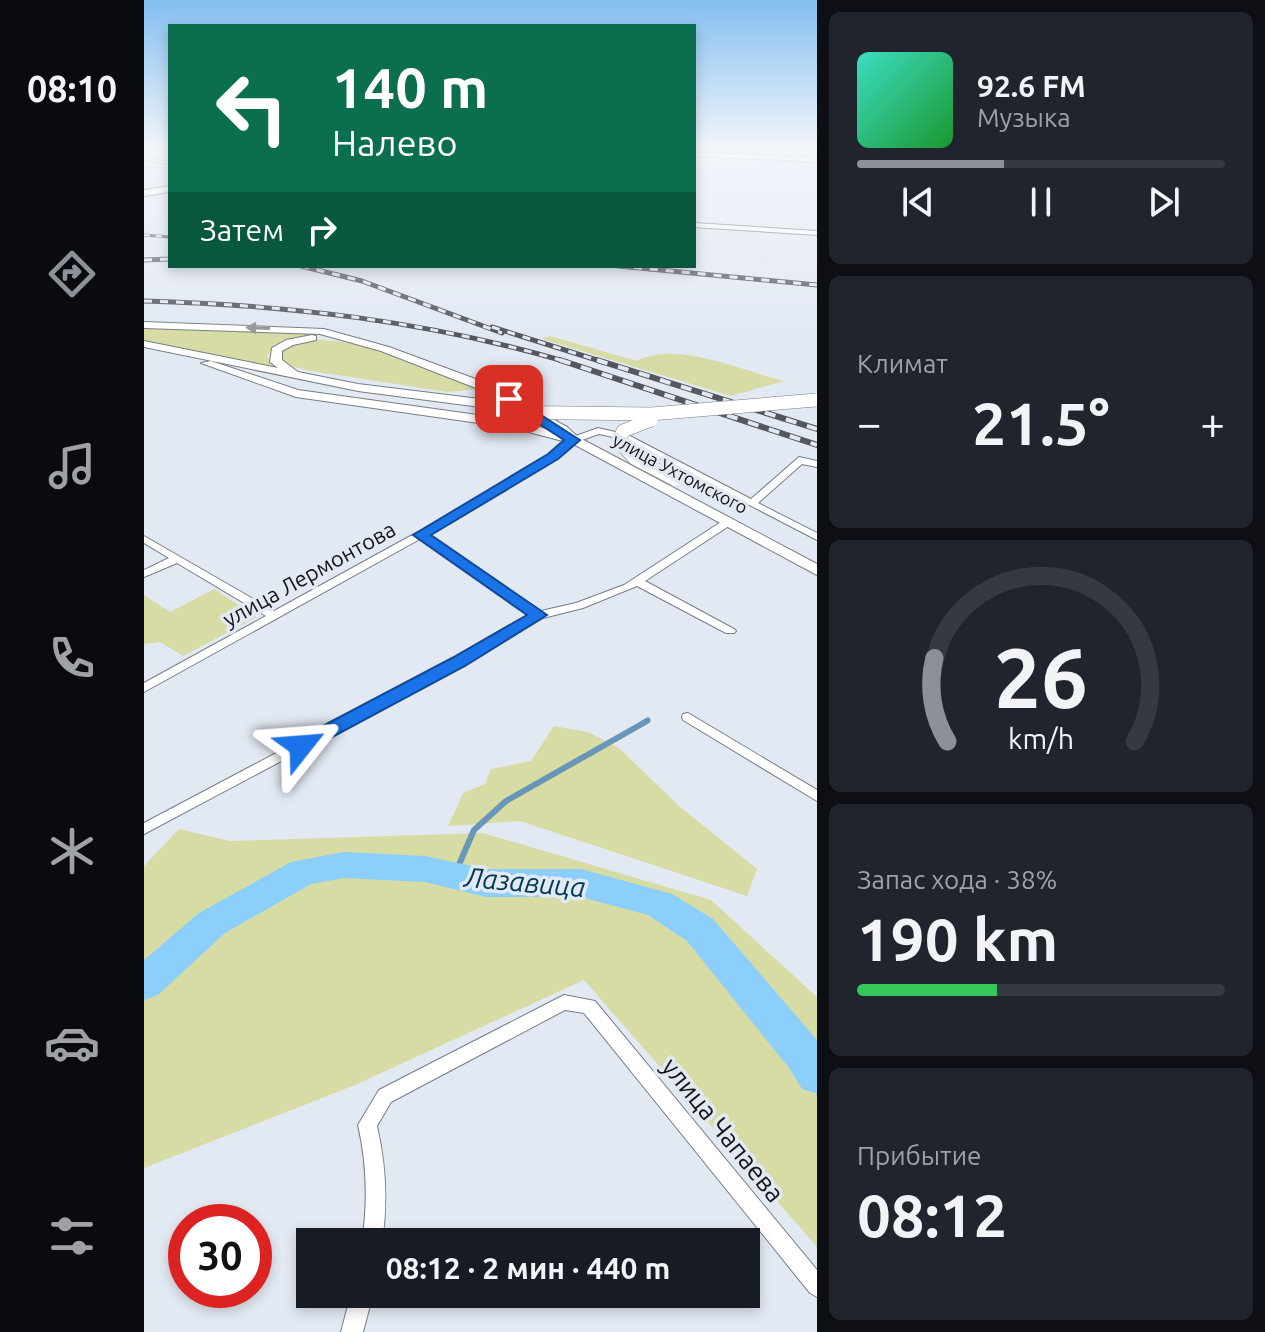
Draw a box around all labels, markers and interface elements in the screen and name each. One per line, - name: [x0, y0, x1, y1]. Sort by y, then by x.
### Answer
- icon: left: [200, 56, 304, 160]
- text: 140 m: [332, 56, 488, 119]
- text: 08:10: [27, 68, 117, 109]
- text: 92.6 FM: [977, 69, 1086, 103]
- text: Музыка: [977, 103, 1071, 132]
- text: Налево: [332, 122, 457, 163]
- icon: previous: [896, 180, 940, 224]
- icon: pause: [1019, 180, 1063, 224]
- icon: next: [1142, 180, 1186, 224]
- icon: right: [300, 208, 344, 252]
- text: Затем: [200, 213, 284, 247]
- icon: directions: [44, 246, 100, 302]
- one-way arrow: [245, 322, 270, 335]
- text: Климат: [857, 349, 948, 378]
- pin: [475, 365, 543, 433]
- icon: arrive: [487, 377, 531, 421]
- text: 21.5°: [972, 389, 1110, 456]
- text: −: [857, 398, 882, 447]
- text: +: [1200, 398, 1225, 447]
- street label: улица Ухтомского: [610, 429, 751, 517]
- icon: music: [44, 438, 100, 494]
- street label: улица Лермонтова: [218, 516, 399, 631]
- icon: phone: [44, 630, 100, 686]
- text: 26: [994, 630, 1088, 724]
- position arrow: [259, 704, 343, 788]
- text: km/h: [1008, 722, 1074, 754]
- icon: climate: [44, 823, 100, 879]
- water label: Лазавица: [461, 861, 587, 902]
- text: Запас хода · 38%: [857, 865, 1057, 894]
- text: 190 km: [857, 905, 1058, 972]
- icon: car: [44, 1015, 100, 1071]
- street label: улица Чапаева: [656, 1052, 790, 1208]
- text: Прибытие: [857, 1141, 981, 1170]
- text: 08:12: [857, 1181, 1007, 1248]
- speed limit sign: 30: [168, 1204, 272, 1308]
- icon: filters: [44, 1208, 100, 1264]
- text: 08:12 · 2 мин · 440 m: [386, 1251, 670, 1285]

